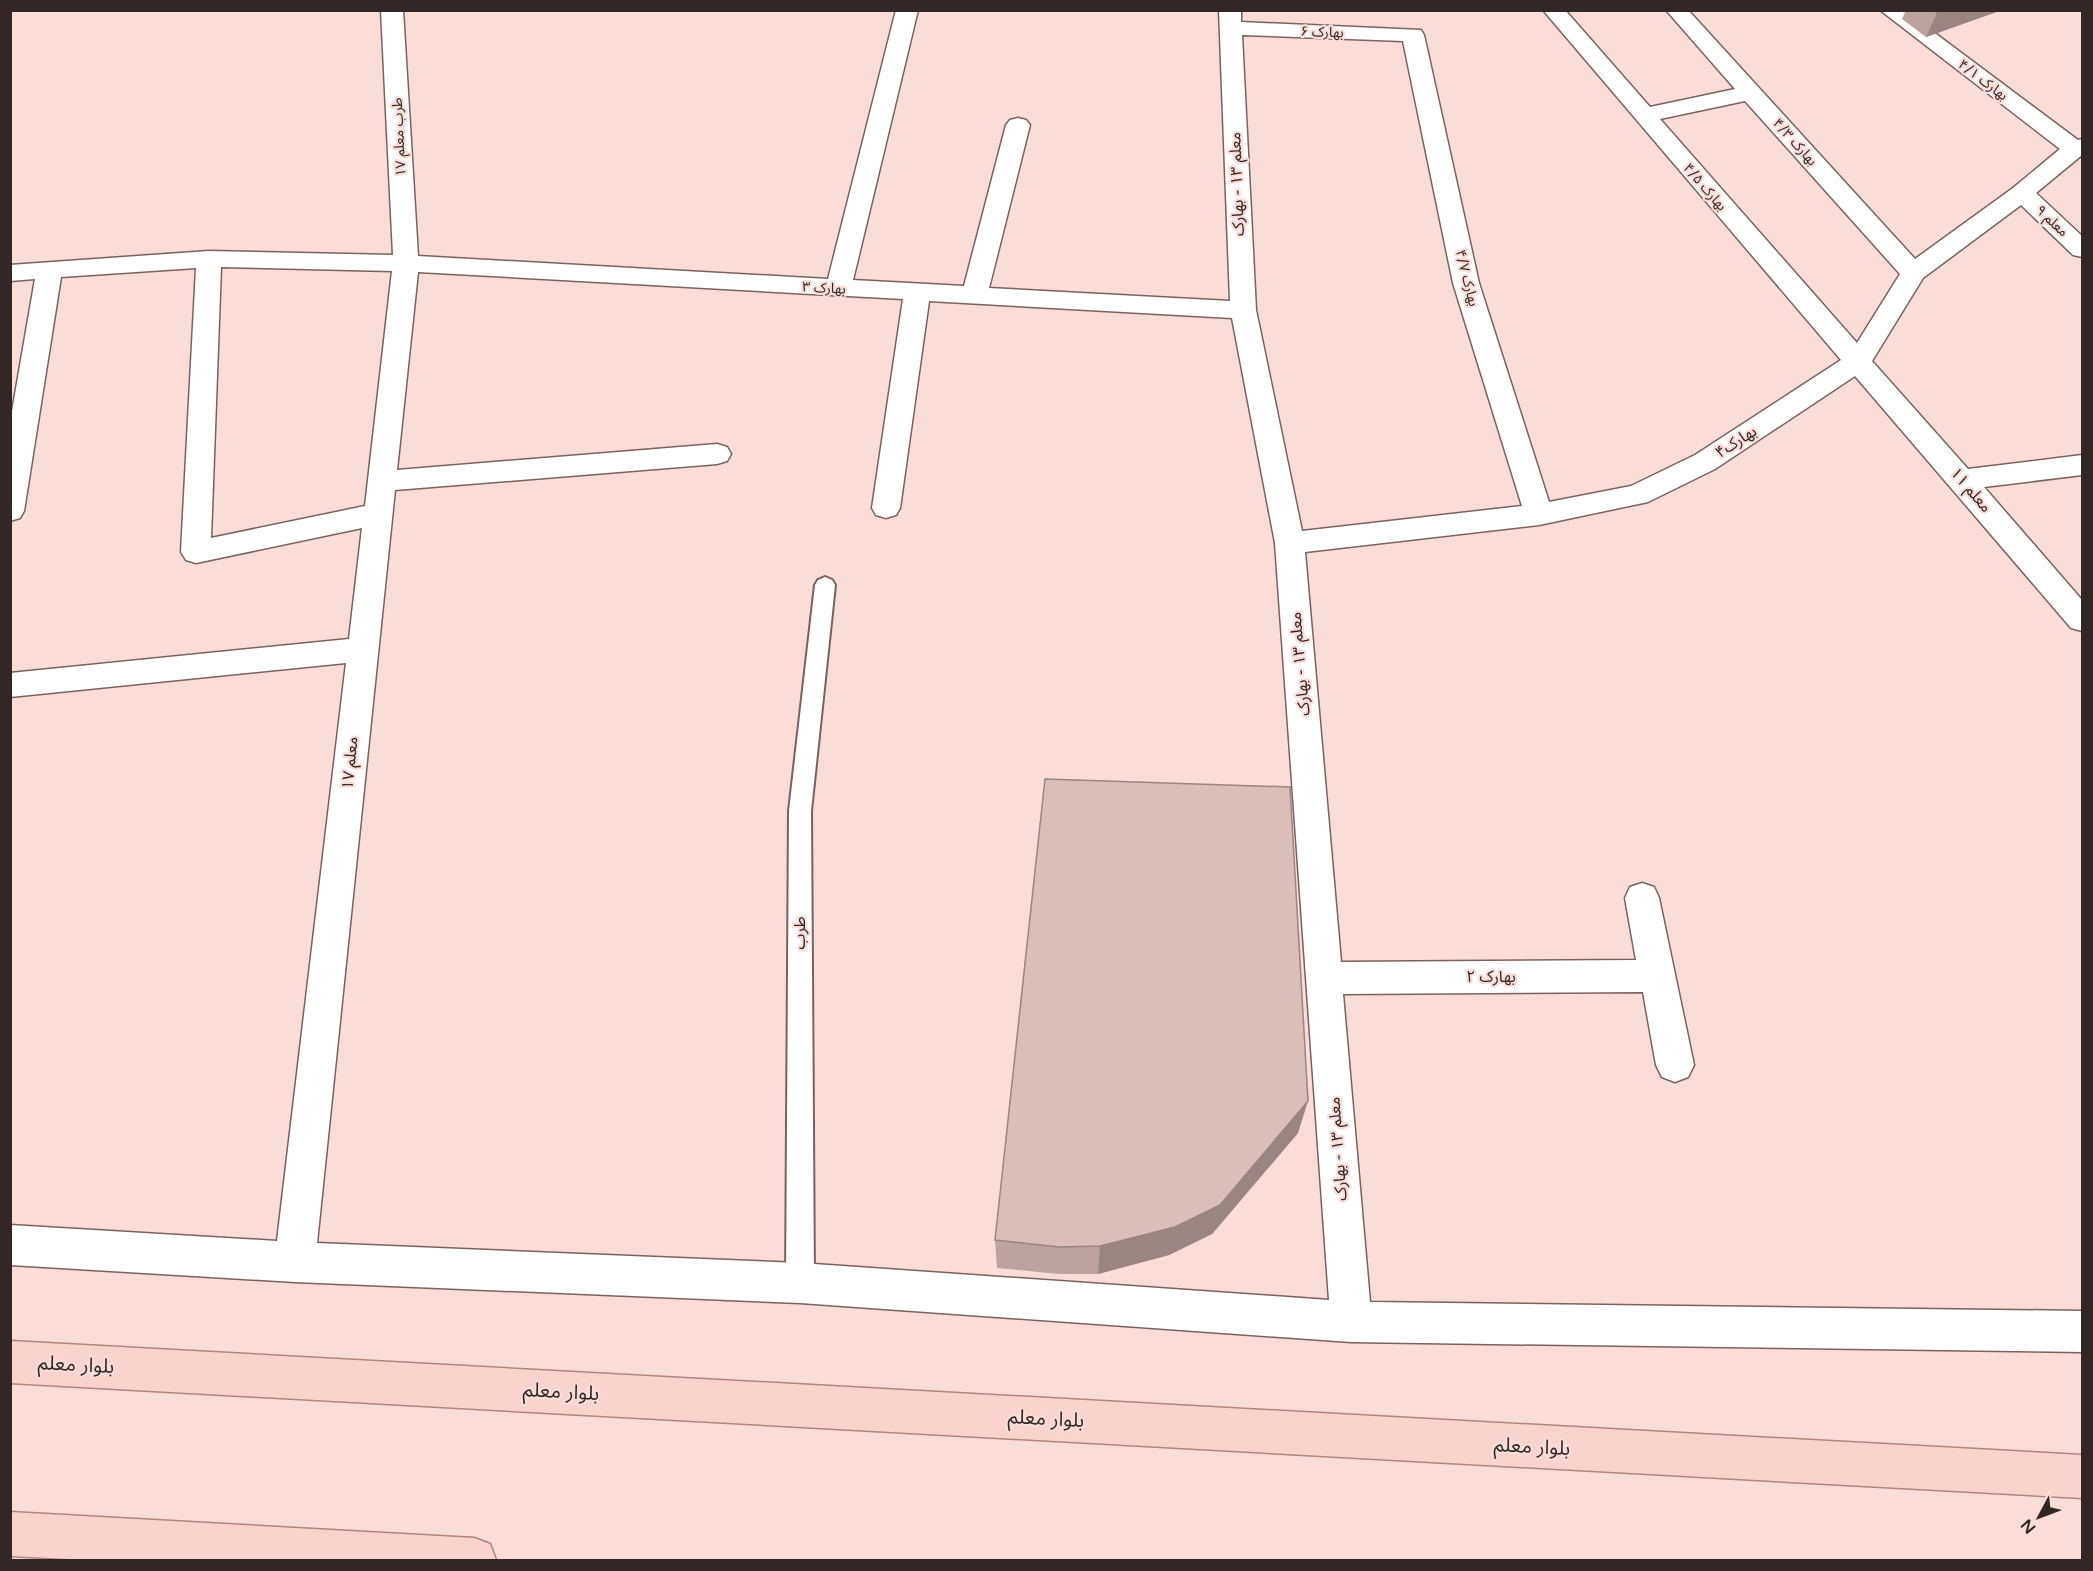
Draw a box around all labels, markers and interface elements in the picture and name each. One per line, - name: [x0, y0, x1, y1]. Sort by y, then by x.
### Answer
- street label: بهارک ۶: [1300, 23, 1344, 41]
- street label: بهارک ۴/۱: [1955, 56, 2011, 104]
- street label: طرب معلم ۱۷: [388, 97, 412, 177]
- street label: بهارک ۴/۳: [1769, 115, 1821, 169]
- street label: معلم ۱۳ - بهارک: [1225, 132, 1251, 236]
- street label: بهارک ۴/۵: [1680, 160, 1730, 215]
- street label: معلم ۹: [2031, 202, 2072, 242]
- street label: بهارک ۴/۷: [1452, 248, 1482, 308]
- street label: بهارک ۳: [802, 278, 846, 298]
- street label: بهارک۴: [1711, 421, 1761, 463]
- street label: معلم ۱۱: [1945, 463, 1996, 518]
- street label: معلم ۱۳ - بهارک: [1285, 611, 1316, 717]
- street label: معلم ۱۷: [337, 736, 365, 791]
- street label: طرب: [790, 916, 810, 950]
- street label: بهارک ۲: [1466, 967, 1516, 987]
- street label: معلم ۱۳ - بهارک: [1324, 1096, 1354, 1202]
- street label: بلوار معلم: [37, 1351, 115, 1381]
- street label: بلوار معلم: [522, 1378, 600, 1408]
- street label: بلوار معلم: [1007, 1405, 1085, 1435]
- street label: بلوار معلم: [1493, 1433, 1571, 1463]
- north arrow: [2009, 1487, 2069, 1547]
- text: N: [2017, 1515, 2040, 1538]

